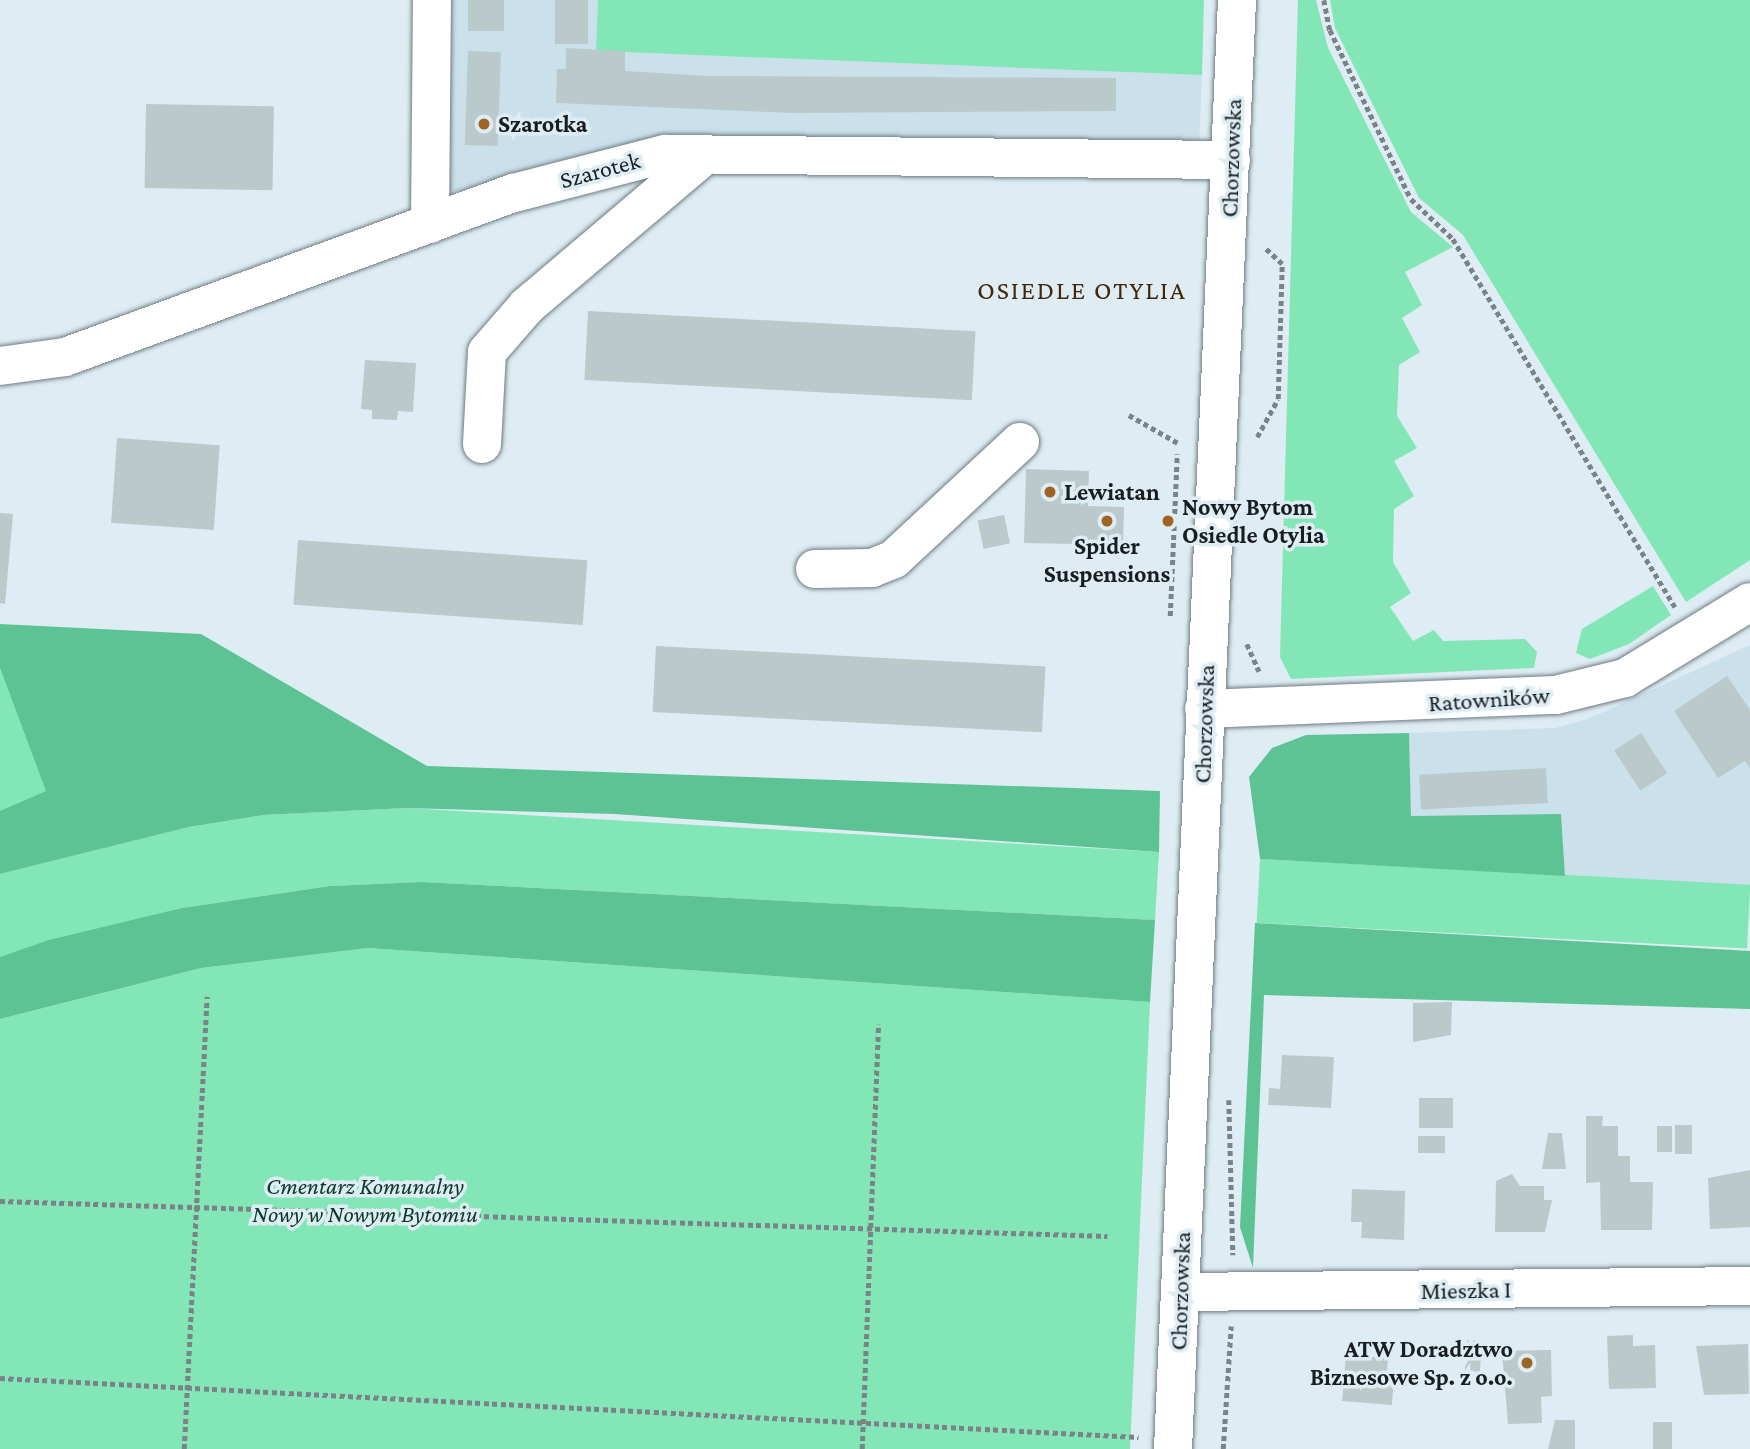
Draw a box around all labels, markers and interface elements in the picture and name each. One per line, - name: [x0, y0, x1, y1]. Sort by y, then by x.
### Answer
- street label: Chorzowska: [1215, 98, 1247, 218]
- place label: Szarotka: [498, 110, 587, 138]
- marker: Szarotka: [476, 116, 492, 132]
- street label: Szarotek: [557, 145, 643, 195]
- district label: OSIEDLE OTYLIA: [979, 275, 1185, 307]
- place label: Lewiatan: [1064, 478, 1160, 506]
- marker: Lewiatan: [1042, 484, 1058, 500]
- place label: Nowy Bytom Osiedle Otylia: [1182, 493, 1325, 549]
- marker: Spider Suspensions: [1099, 513, 1115, 529]
- marker: Nowy Bytom Osiedle Otylia: [1160, 513, 1176, 529]
- place label: Spider Suspensions: [1044, 532, 1170, 588]
- street label: Chorzowska: [1188, 664, 1220, 784]
- street label: Ratowników: [1427, 680, 1551, 718]
- park label: Cmentarz Komunalny Nowy w Nowym Bytomiu: [252, 1172, 478, 1228]
- street label: Chorzowska: [1164, 1231, 1196, 1351]
- street label: Mieszka I: [1420, 1275, 1512, 1305]
- place label: ATW Doradztwo Biznesowe Sp. z o.o.: [1310, 1335, 1513, 1391]
- marker: ATW Doradztwo Biznesowe Sp. z o.o.: [1519, 1355, 1535, 1371]

